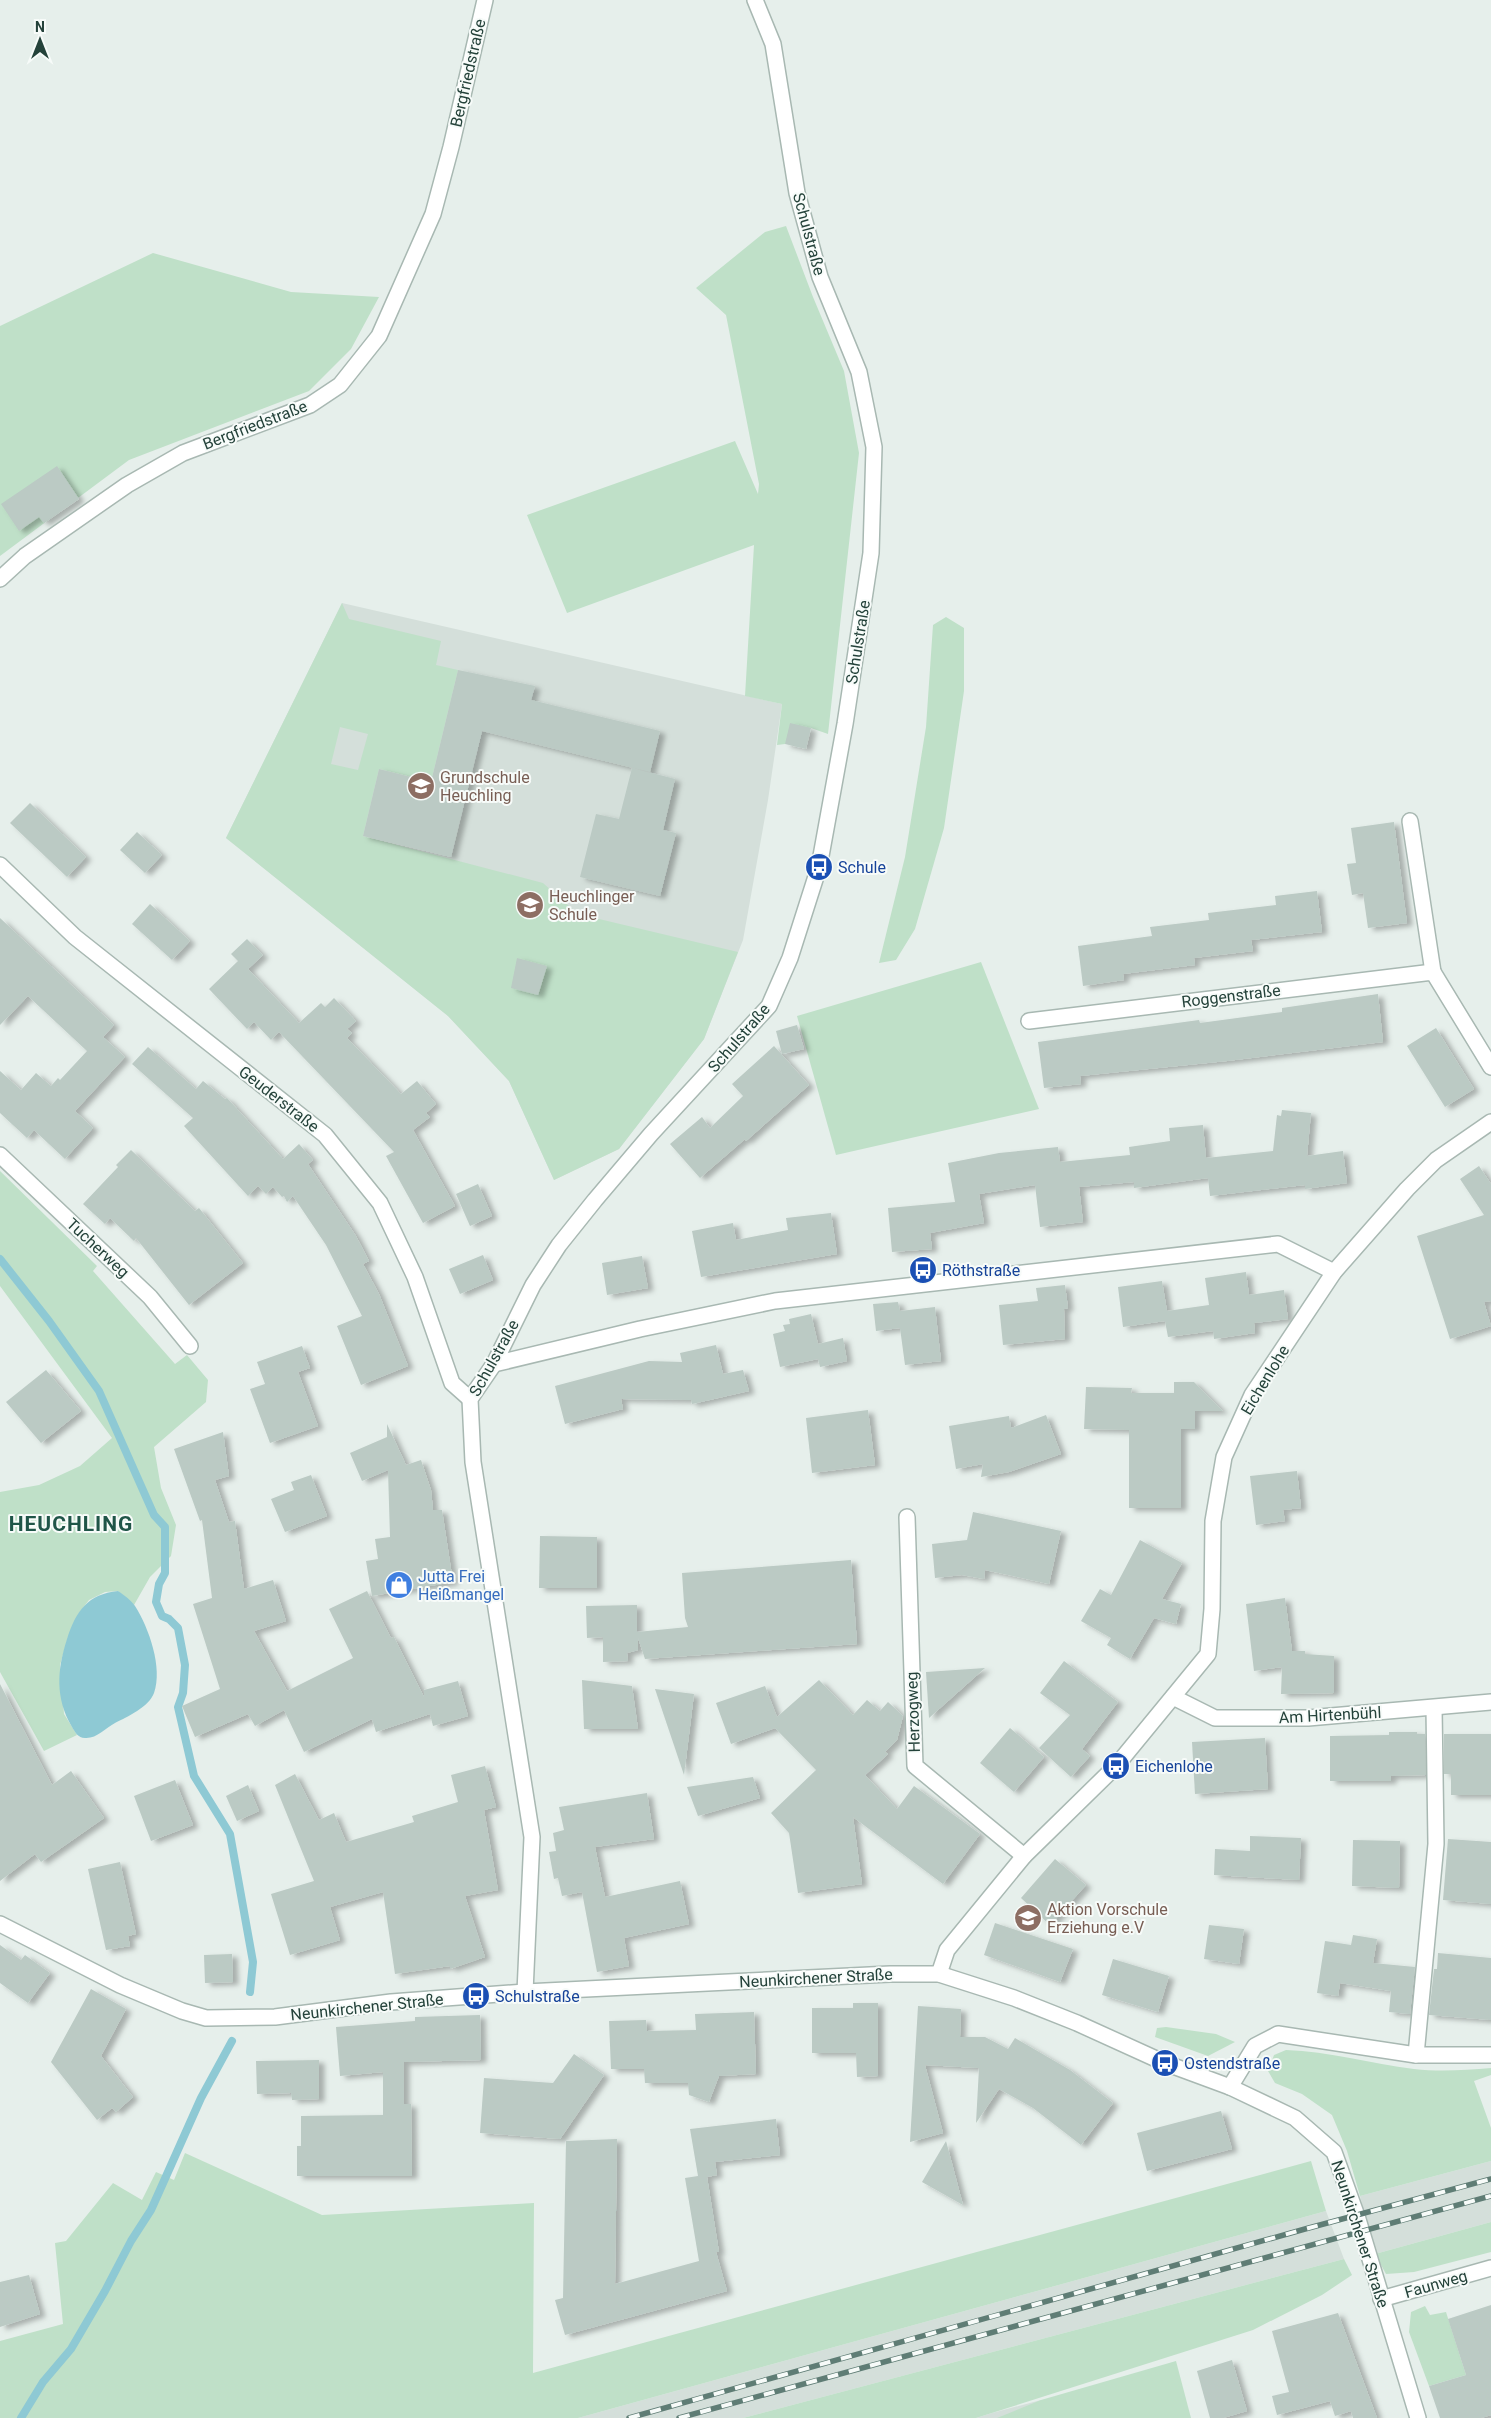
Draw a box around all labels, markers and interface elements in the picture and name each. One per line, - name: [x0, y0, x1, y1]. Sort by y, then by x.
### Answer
- north arrow: [15, 15, 65, 65]
- street label: Bergfriedstraße: [446, 17, 490, 129]
- text: N: [35, 19, 45, 35]
- street label: Schulstraße: [789, 191, 829, 277]
- street label: Bergfriedstraße: [200, 396, 310, 454]
- street label: Schulstraße: [842, 599, 874, 685]
- place label: Grundschule Heuchling: [440, 768, 530, 805]
- school or university icon: Grundschule Heuchling: [406, 771, 436, 801]
- bus stop icon: Schule: [804, 852, 834, 882]
- place label: Schule: [838, 858, 886, 877]
- place label: Heuchlinger Schule: [549, 887, 635, 924]
- school or university icon: Heuchlinger Schule: [515, 890, 545, 920]
- street label: Roggenstraße: [1180, 981, 1282, 1011]
- street label: Schulstraße: [704, 1000, 774, 1076]
- street label: Geuderstraße: [235, 1062, 323, 1136]
- street label: Tucherweg: [63, 1214, 133, 1282]
- bus stop icon: Röthstraße: [908, 1255, 938, 1285]
- place label: Röthstraße: [942, 1261, 1020, 1280]
- street label: Schulstraße: [465, 1316, 523, 1400]
- street label: Eichenlohe: [1237, 1342, 1293, 1418]
- district label: HEUCHLING: [9, 1512, 133, 1536]
- place label: Jutta Frei Heißmangel: [418, 1567, 504, 1604]
- shop icon: Jutta Frei Heißmangel: [384, 1570, 414, 1600]
- street label: Herzogweg: [902, 1671, 924, 1753]
- street label: Am Hirtenbühl: [1278, 1703, 1382, 1727]
- bus stop icon: Eichenlohe: [1101, 1751, 1131, 1781]
- place label: Eichenlohe: [1135, 1757, 1213, 1776]
- place label: Aktion Vorschule Erziehung e.V: [1047, 1900, 1168, 1937]
- school or university icon: Aktion Vorschule Erziehung e.V: [1013, 1903, 1043, 1933]
- street label: Neunkirchener Straße: [739, 1964, 893, 1992]
- bus stop icon: Schulstraße: [461, 1981, 491, 2011]
- place label: Schulstraße: [495, 1987, 580, 2006]
- street label: Neunkirchener Straße: [290, 1990, 444, 2024]
- bus stop icon: Ostendstraße: [1150, 2048, 1180, 2078]
- place label: Ostendstraße: [1184, 2054, 1280, 2073]
- street label: Neunkirchener Straße: [1327, 2158, 1393, 2310]
- street label: Faunweg: [1402, 2266, 1470, 2302]

